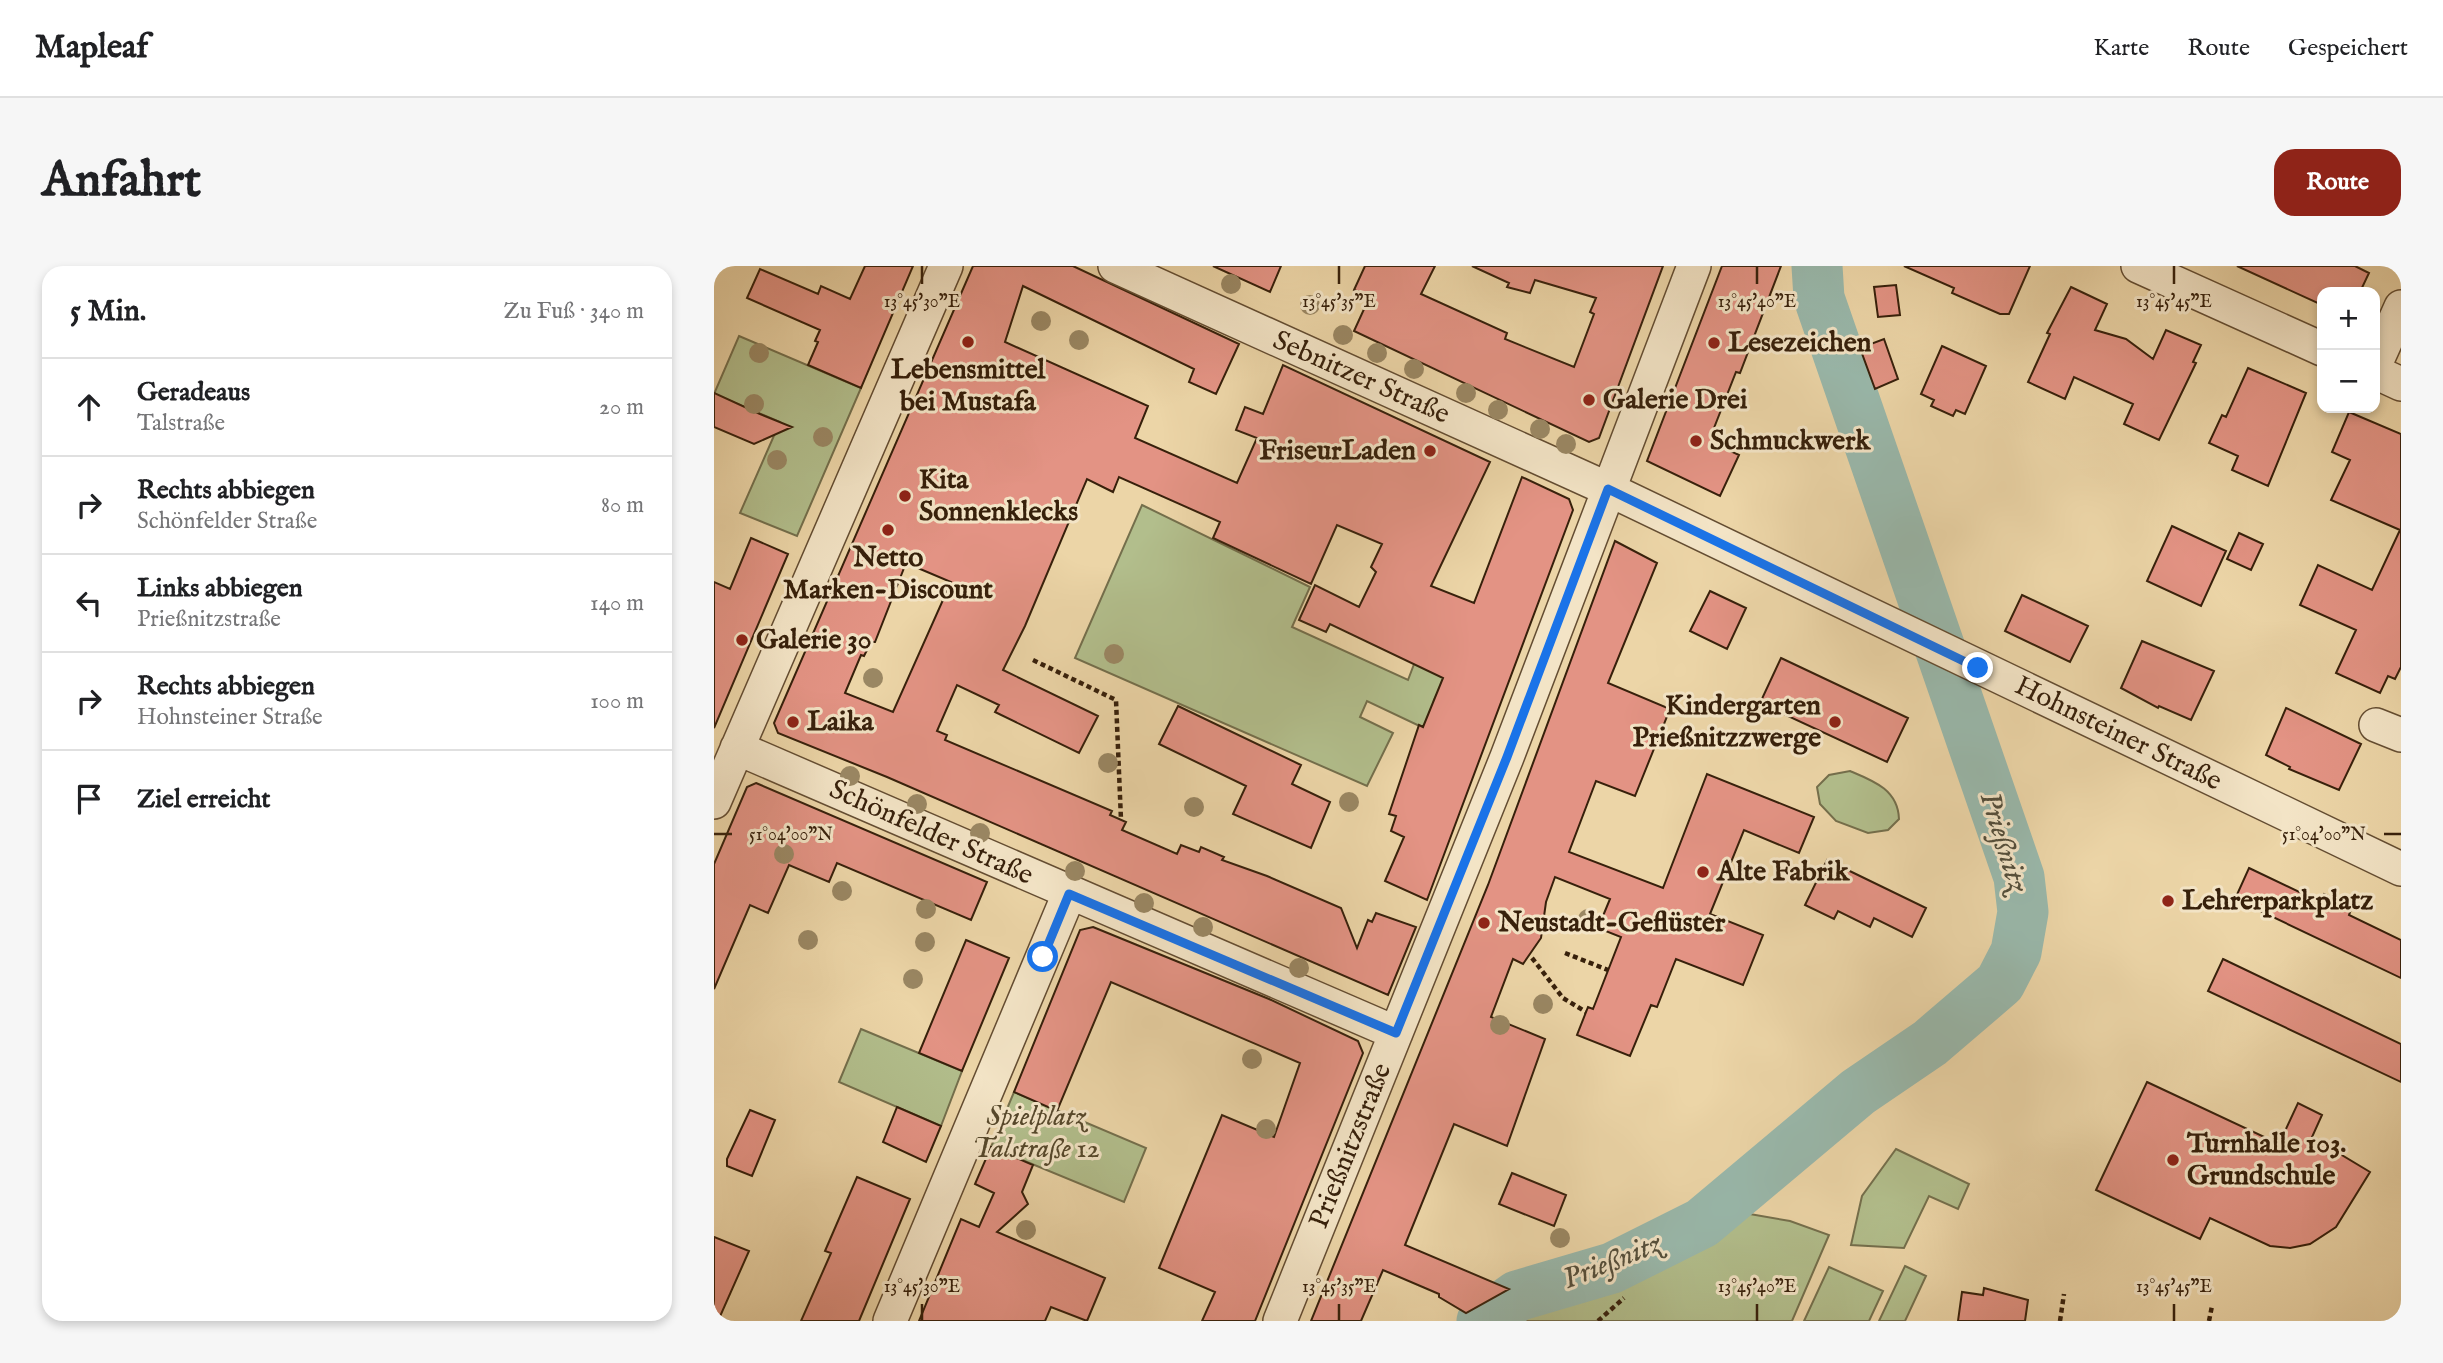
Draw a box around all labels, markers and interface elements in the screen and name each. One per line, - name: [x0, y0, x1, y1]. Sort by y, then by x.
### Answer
- text: Mapleaf: [35, 27, 148, 69]
- text: Karte: [2094, 33, 2149, 64]
- text: Route: [2187, 33, 2250, 64]
- text: Gespeichert: [2288, 33, 2408, 64]
- button: Route: [2274, 149, 2401, 216]
- text: Anfahrt: [42, 151, 201, 213]
- map controls: [2317, 287, 2380, 413]
- button: +: [2317, 287, 2380, 350]
- text: 13°45'30"E: [884, 291, 960, 314]
- text: 13°45'35"E: [1302, 291, 1376, 314]
- text: 13°45'40"E: [1718, 291, 1796, 314]
- text: 13°45'45"E: [2136, 291, 2212, 314]
- text: 5 Min.: [70, 293, 146, 331]
- text: Zu Fuß · 340 m: [504, 297, 644, 326]
- street label: Sebnitzer Straße: [1267, 323, 1455, 433]
- place label: Lesezeichen: [1728, 326, 1872, 361]
- marker: Lebensmittel bei Mustafa: [960, 334, 976, 350]
- marker: Lesezeichen: [1706, 335, 1722, 351]
- button: −: [2317, 350, 2380, 413]
- place label: Lebensmittel bei Mustafa: [891, 353, 1047, 420]
- text: Geradeaus: [137, 376, 250, 409]
- place label: Galerie Drei: [1603, 383, 1748, 418]
- icon: ahead: [70, 388, 108, 426]
- marker: Galerie Drei: [1581, 392, 1597, 408]
- text: 20 m: [599, 393, 644, 422]
- text: Talstraße: [137, 409, 225, 438]
- place label: Schmuckwerk: [1710, 424, 1871, 459]
- marker: Schmuckwerk: [1688, 433, 1704, 449]
- place label: FriseurLaden: [1259, 434, 1416, 469]
- marker: FriseurLaden: [1422, 443, 1438, 459]
- place label: Kita Sonnenklecks: [919, 463, 1078, 530]
- text: Rechts abbiegen: [137, 474, 315, 507]
- icon: right: [70, 486, 108, 524]
- marker: Kita Sonnenklecks: [897, 488, 913, 504]
- text: 80 m: [601, 491, 644, 520]
- text: Schönfelder Straße: [137, 507, 317, 536]
- marker: Netto Marken-Discount: [880, 522, 896, 538]
- place label: Netto Marken-Discount: [783, 541, 993, 608]
- text: Links abbiegen: [137, 572, 303, 605]
- icon: left: [70, 584, 108, 622]
- text: 140 m: [590, 589, 644, 618]
- text: Prießnitzstraße: [137, 605, 281, 634]
- place label: Galerie 30: [756, 623, 872, 658]
- marker: Galerie 30: [734, 632, 750, 648]
- route end: [1962, 652, 1993, 683]
- street label: Hohnsteiner Straße: [2009, 669, 2227, 799]
- text: Rechts abbiegen: [137, 670, 315, 703]
- icon: right: [70, 682, 108, 720]
- text: 100 m: [590, 687, 644, 716]
- place label: Kindergarten Prießnitzzwerge: [1633, 689, 1821, 756]
- text: Hohnsteiner Straße: [137, 703, 323, 732]
- place label: Laika: [807, 705, 874, 740]
- marker: Laika: [785, 714, 801, 730]
- marker: Kindergarten Prießnitzzwerge: [1827, 714, 1843, 730]
- street label: Schönfelder Straße: [824, 772, 1038, 894]
- icon: arrive: [70, 780, 108, 818]
- text: Ziel erreicht: [137, 783, 270, 816]
- water label: Prießnitz: [1970, 787, 2037, 899]
- text: 51°04'00"N: [749, 824, 833, 847]
- text: 51°04'00"N: [2282, 824, 2366, 847]
- place label: Alte Fabrik: [1716, 855, 1850, 890]
- marker: Alte Fabrik: [1695, 864, 1711, 880]
- place label: Lehrerparkplatz: [2182, 884, 2373, 919]
- marker: Lehrerparkplatz: [2160, 893, 2176, 909]
- place label: Neustadt-Geflüster: [1497, 906, 1726, 941]
- marker: Neustadt-Geflüster: [1476, 915, 1492, 931]
- route start: [1027, 941, 1058, 972]
- street label: Prießnitzstraße: [1302, 1058, 1400, 1234]
- park label: Spielplatz Talstraße 12: [972, 1100, 1100, 1167]
- place label: Turnhalle 103. Grundschule: [2186, 1127, 2346, 1194]
- marker: Turnhalle 103. Grundschule: [2165, 1152, 2181, 1168]
- water label: Prießnitz: [1557, 1224, 1669, 1299]
- text: 13°45'30"E: [884, 1276, 960, 1299]
- text: 13°45'35"E: [1302, 1276, 1376, 1299]
- text: 13°45'40"E: [1718, 1276, 1796, 1299]
- text: 13°45'45"E: [2136, 1276, 2212, 1299]

